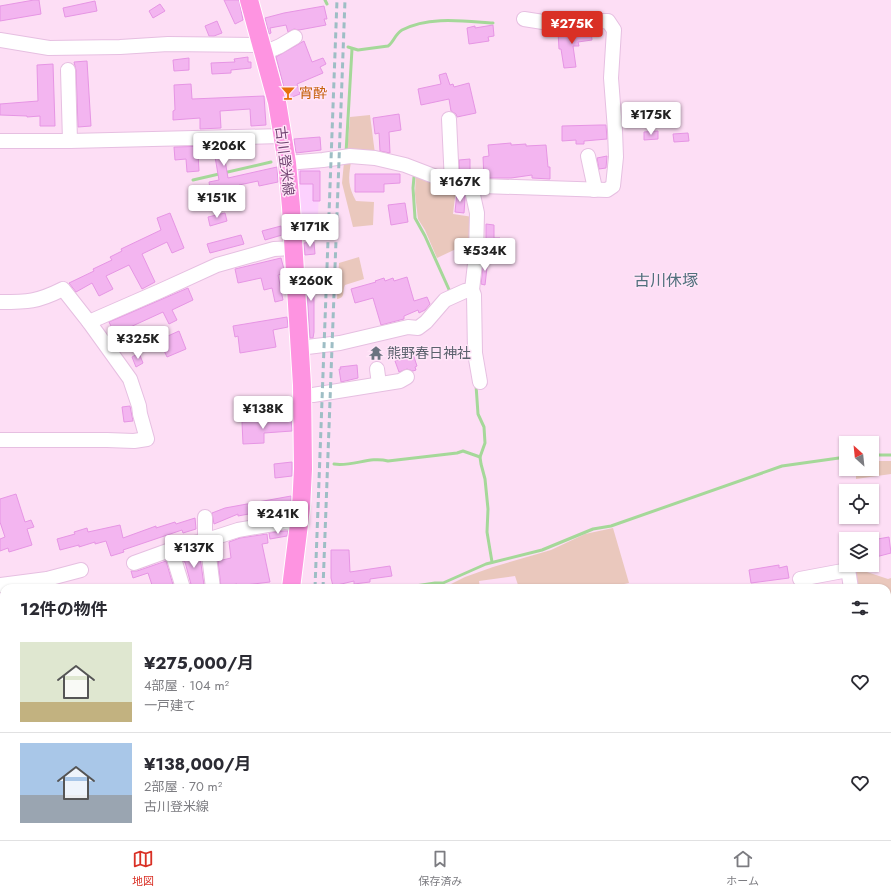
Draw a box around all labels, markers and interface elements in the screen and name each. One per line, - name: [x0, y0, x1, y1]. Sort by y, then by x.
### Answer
- pin: ¥275K: [544, 11, 600, 45]
- text: ¥275K: [551, 14, 593, 33]
- place label: 宵酔: [299, 83, 327, 103]
- bar icon: 宵酔: [280, 85, 296, 101]
- pin: ¥175K: [623, 102, 679, 136]
- text: ¥175K: [631, 105, 671, 124]
- street label: 古川登米線: [271, 125, 299, 197]
- pin: ¥206K: [196, 133, 252, 167]
- text: ¥206K: [202, 136, 246, 155]
- pin: ¥167K: [432, 169, 488, 203]
- text: ¥167K: [440, 172, 480, 191]
- pin: ¥151K: [189, 185, 245, 219]
- text: ¥151K: [197, 188, 237, 207]
- pin: ¥171K: [282, 214, 338, 248]
- text: ¥171K: [291, 217, 329, 236]
- pin: ¥534K: [457, 238, 513, 272]
- text: ¥534K: [463, 241, 507, 260]
- pin: ¥260K: [283, 268, 339, 302]
- district label: 古川休塚: [634, 269, 698, 292]
- text: ¥260K: [289, 271, 333, 290]
- pin: ¥325K: [110, 326, 166, 360]
- text: ¥325K: [117, 329, 159, 348]
- place label: 熊野春日神社: [387, 343, 471, 363]
- temple icon: 熊野春日神社: [368, 345, 384, 361]
- pin: ¥138K: [235, 396, 291, 430]
- text: ¥138K: [243, 399, 283, 418]
- north arrow: [839, 436, 879, 476]
- map controls: [839, 436, 879, 572]
- button: locate: [839, 484, 879, 524]
- pin: ¥241K: [250, 501, 306, 535]
- text: ¥241K: [257, 504, 299, 523]
- button: layers: [839, 532, 879, 572]
- pin: ¥137K: [166, 535, 222, 569]
- text: ¥137K: [174, 538, 214, 557]
- text: 12件の物件: [20, 597, 108, 621]
- icon: filters: [849, 597, 871, 619]
- text: ¥275,000/月: [144, 651, 254, 675]
- icon: home: [52, 658, 100, 706]
- icon: heart: [849, 671, 871, 693]
- text: 4部屋 · 104 m²: [144, 676, 229, 695]
- text: 一戸建て: [144, 696, 196, 715]
- text: ¥138,000/月: [144, 752, 252, 776]
- icon: home: [52, 759, 100, 807]
- icon: heart: [849, 772, 871, 794]
- text: 2部屋 · 70 m²: [144, 777, 222, 796]
- text: 古川登米線: [144, 797, 209, 816]
- tab: 地図: [132, 848, 154, 889]
- tab: 保存済み: [418, 848, 462, 889]
- tab: ホーム: [726, 848, 759, 889]

